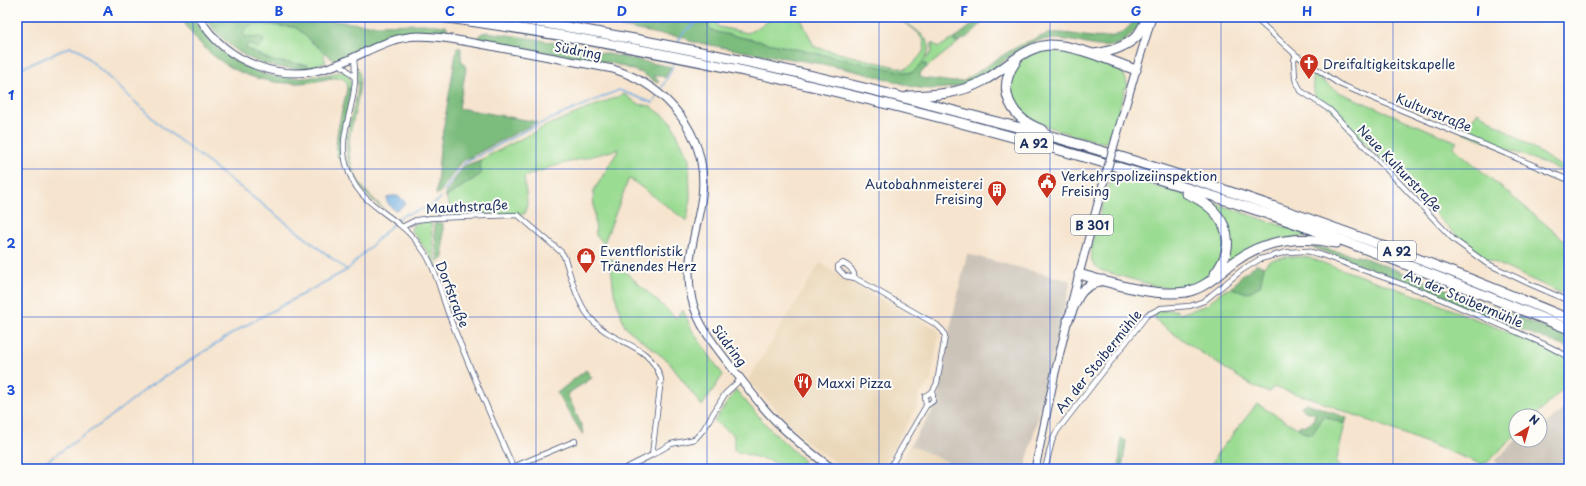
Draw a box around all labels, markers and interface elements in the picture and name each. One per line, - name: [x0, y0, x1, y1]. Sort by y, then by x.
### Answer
- text: A: [103, 1, 113, 20]
- text: B: [275, 1, 284, 20]
- text: C: [445, 1, 455, 20]
- text: D: [617, 1, 627, 20]
- text: E: [789, 1, 797, 20]
- text: F: [960, 1, 968, 20]
- text: G: [1131, 1, 1141, 20]
- text: H: [1302, 1, 1312, 20]
- text: I: [1476, 1, 1480, 20]
- street label: Südring: [553, 36, 603, 64]
- church icon: Dreifaltigkeitskapelle: [1298, 52, 1320, 80]
- place label: Dreifaltigkeitskapelle: [1323, 54, 1455, 73]
- text: 1: [8, 85, 14, 104]
- street label: Kulturstraße: [1393, 88, 1475, 136]
- street label: Neue Kulturstraße: [1353, 120, 1447, 216]
- road number: A 92: [1015, 133, 1053, 153]
- place label: Verkehrspolizeiinspektion Freising: [1061, 166, 1217, 200]
- public building icon: Verkehrspolizeiinspektion Freising: [1036, 171, 1058, 199]
- place label: Autobahnmeisterei Freising: [865, 174, 983, 208]
- building icon: Autobahnmeisterei Freising: [986, 179, 1008, 207]
- street label: Mauthstraße: [426, 194, 509, 218]
- road number: B 301: [1071, 215, 1113, 235]
- text: 2: [6, 233, 16, 252]
- place label: Eventfloristik Tränendes Herz: [600, 241, 696, 275]
- road number: A 92: [1378, 241, 1416, 261]
- shop icon: Eventfloristik Tränendes Herz: [575, 246, 597, 274]
- street label: Dorfstraße: [432, 258, 474, 330]
- street label: An der Stoibermühle: [1401, 264, 1527, 332]
- street label: An der Stoibermühle: [1050, 305, 1146, 417]
- street label: Südring: [708, 320, 752, 370]
- restaurant icon: Maxxi Pizza: [792, 371, 814, 399]
- place label: Maxxi Pizza: [817, 373, 892, 392]
- text: 3: [7, 380, 16, 399]
- north arrow: [1508, 408, 1548, 448]
- text: N: [1526, 410, 1543, 429]

